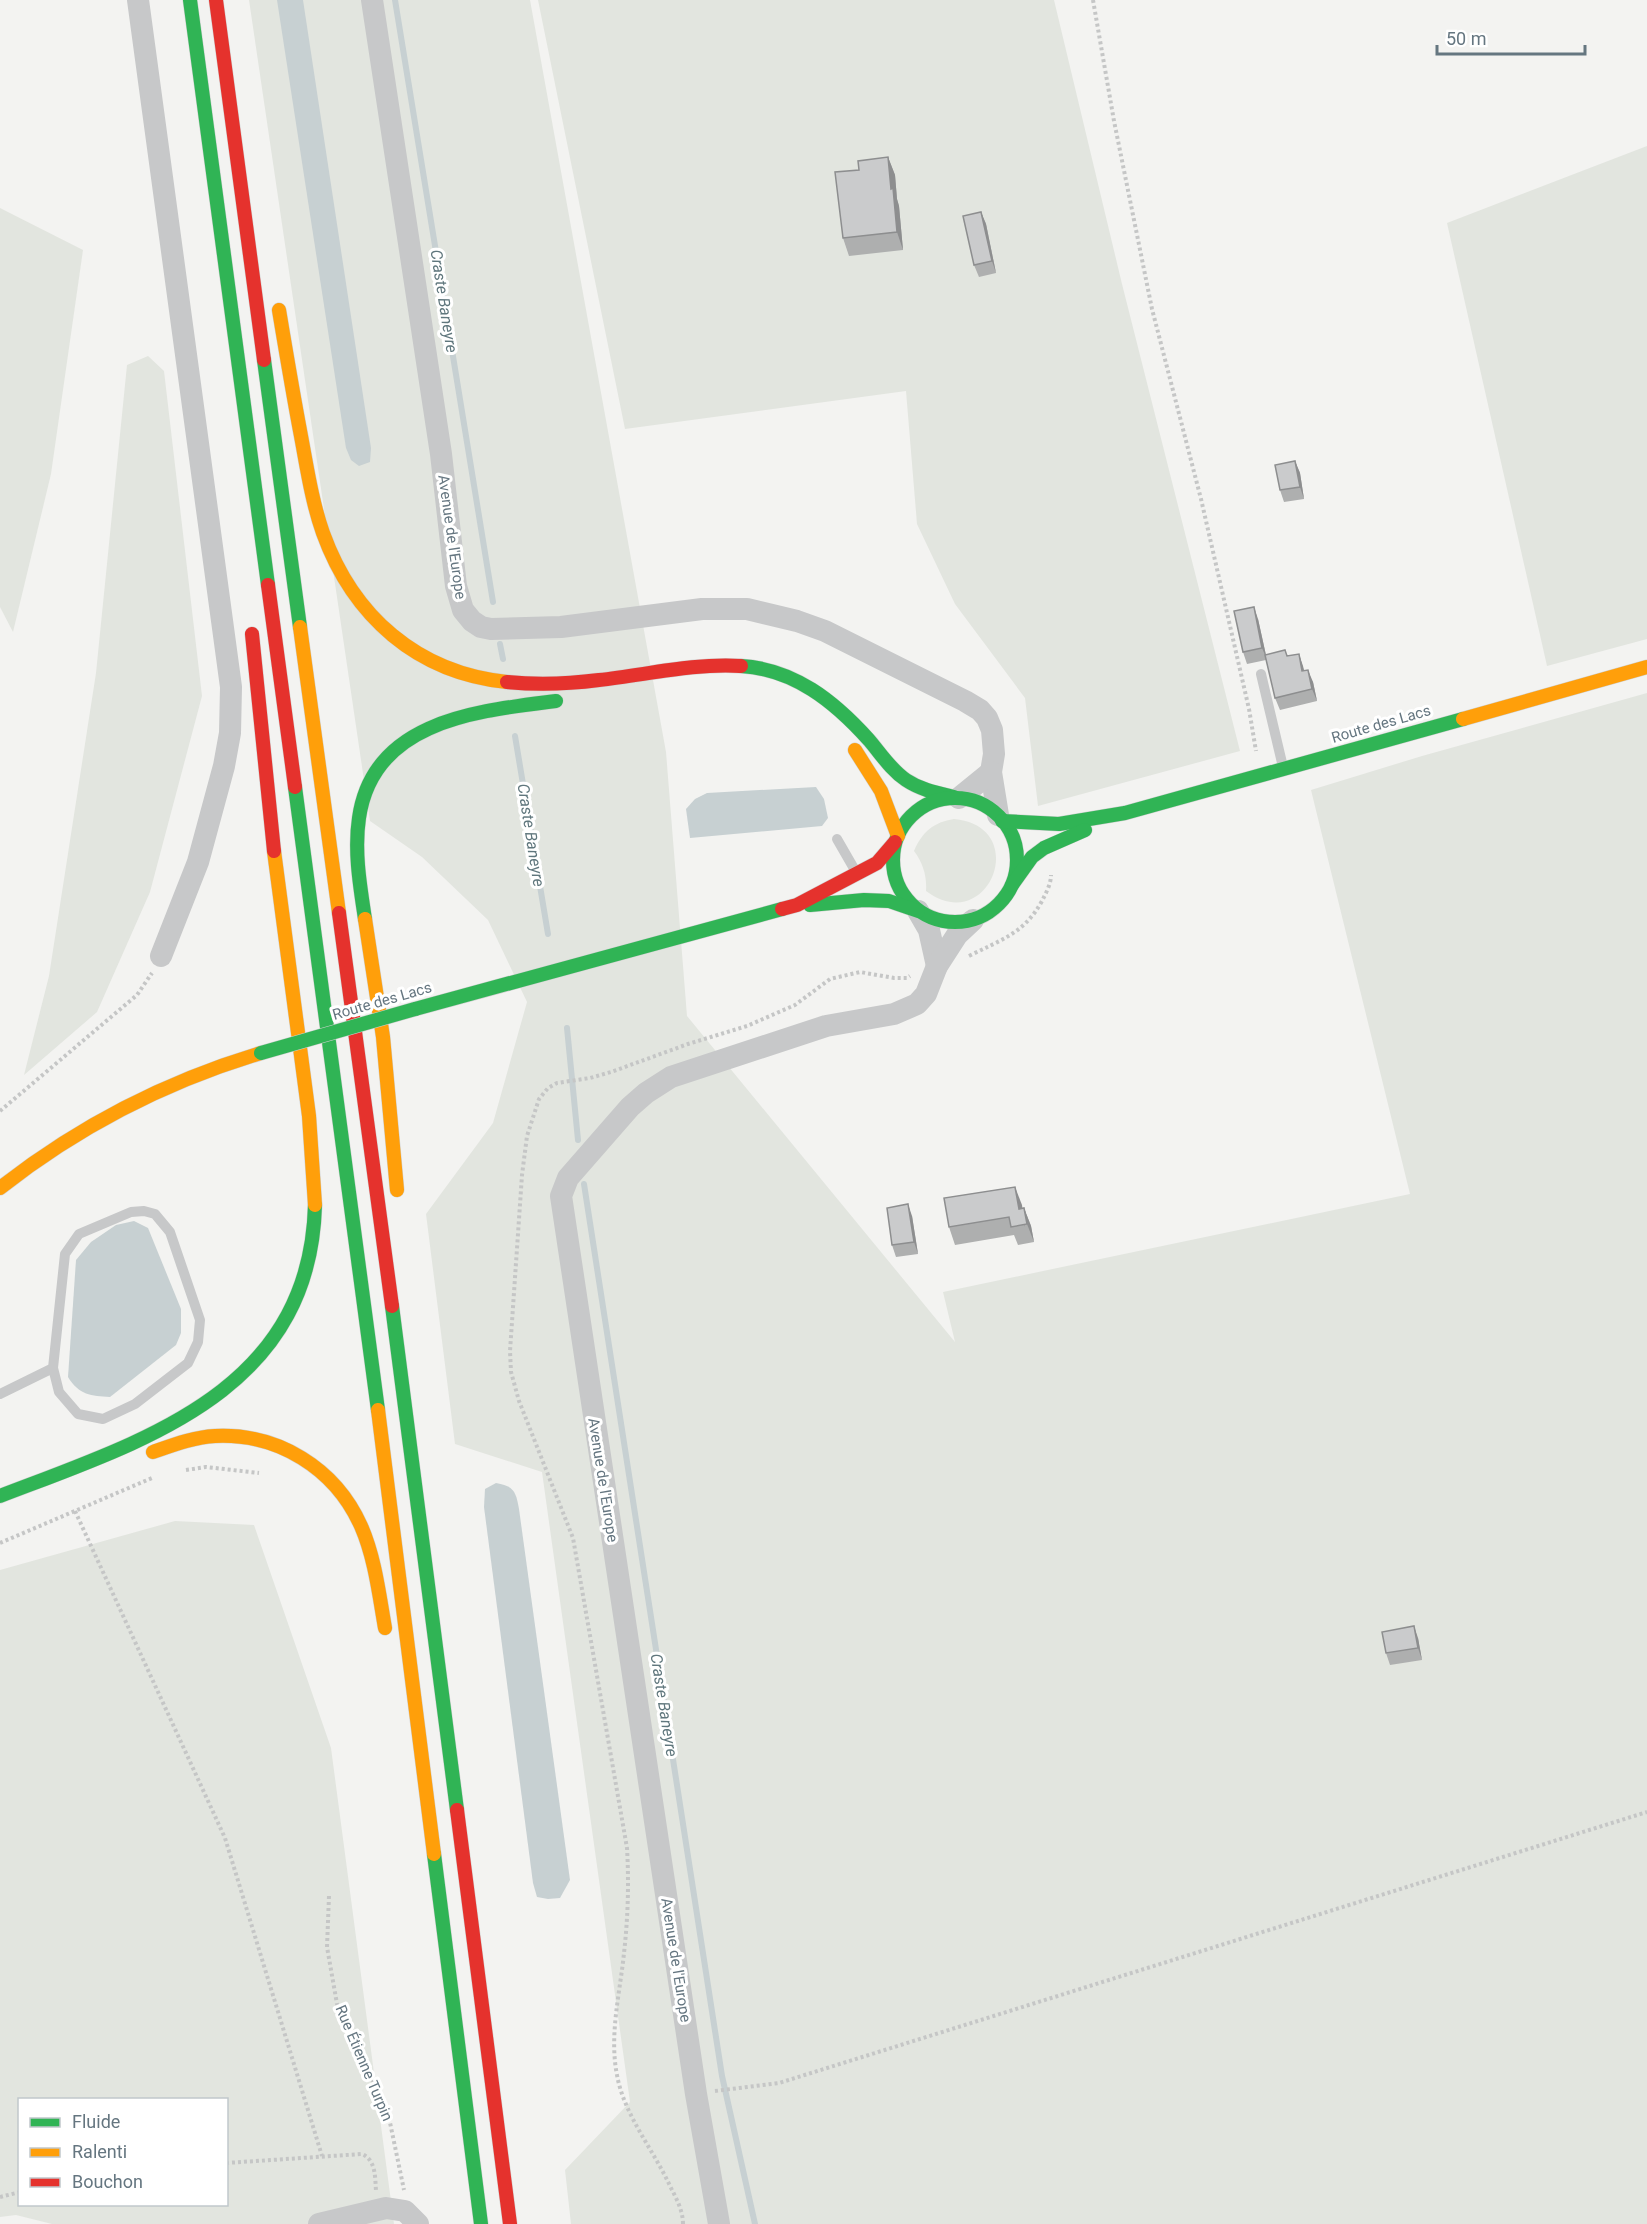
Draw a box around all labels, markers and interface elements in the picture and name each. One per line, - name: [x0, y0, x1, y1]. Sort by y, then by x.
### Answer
- scale bar: [1437, 18, 1586, 56]
- text: 50 m: [1446, 28, 1486, 49]
- water label: Craste Baneyre: [426, 248, 462, 354]
- street label: Avenue de l'Europe: [434, 473, 470, 601]
- street label: Route des Lacs: [1329, 701, 1433, 747]
- water label: Craste Baneyre: [513, 782, 549, 888]
- street label: Route des Lacs: [330, 978, 434, 1024]
- street label: Avenue de l'Europe: [584, 1417, 622, 1544]
- water label: Craste Baneyre: [646, 1652, 682, 1758]
- street label: Avenue de l'Europe: [657, 1897, 695, 2024]
- street label: Rue Étienne Turpin: [331, 2002, 397, 2124]
- legend: [18, 2098, 228, 2206]
- text: Fluide: [72, 2111, 120, 2132]
- text: Ralenti: [72, 2141, 127, 2162]
- text: Bouchon: [72, 2171, 143, 2192]

